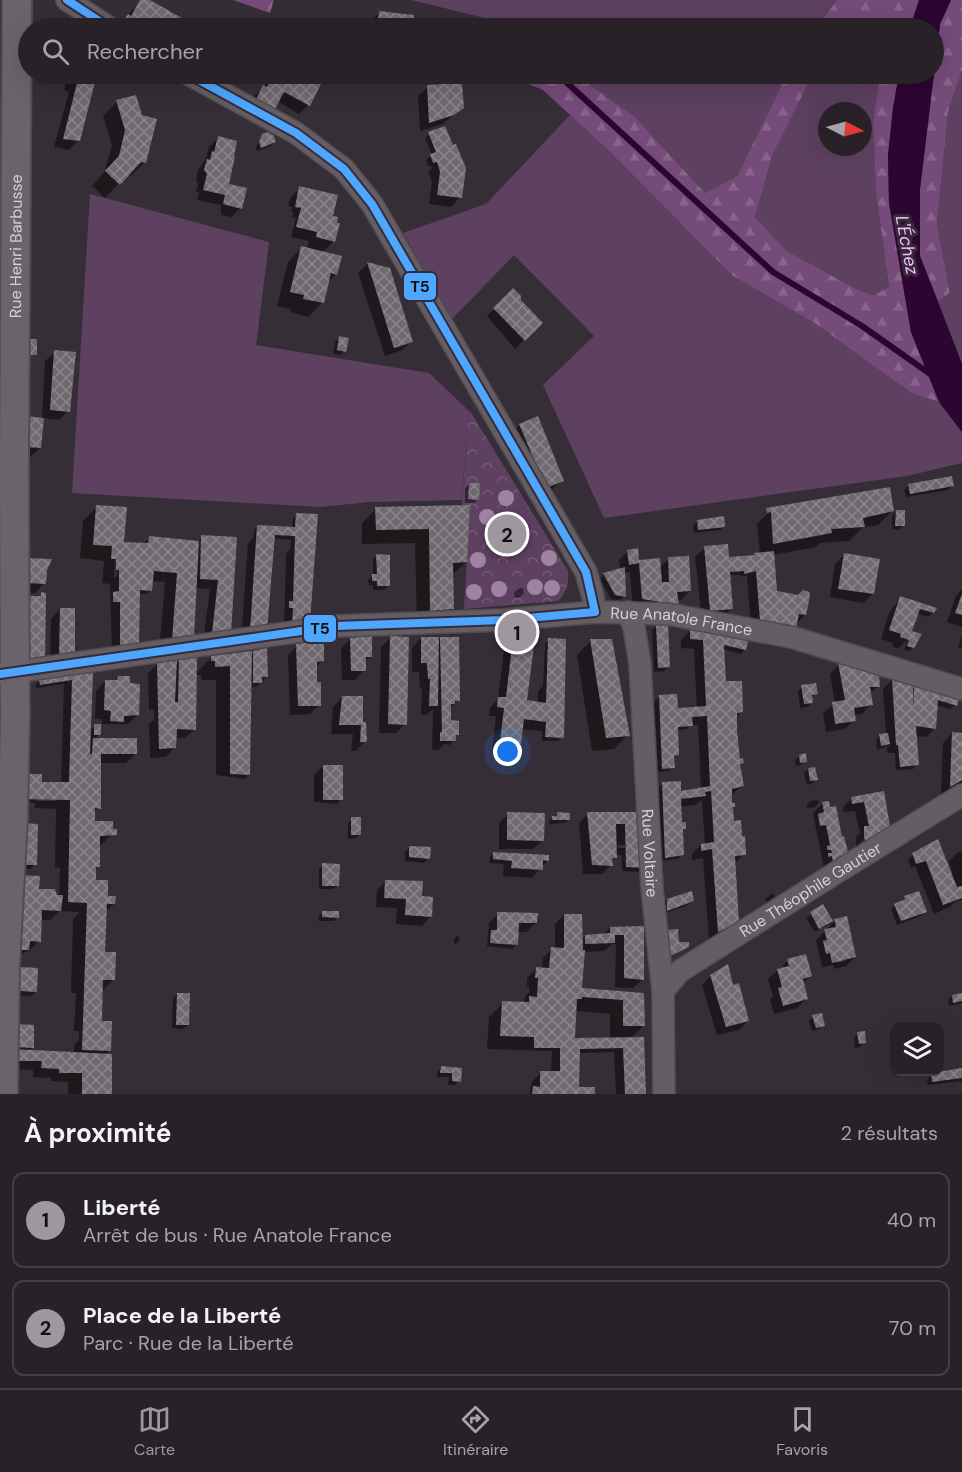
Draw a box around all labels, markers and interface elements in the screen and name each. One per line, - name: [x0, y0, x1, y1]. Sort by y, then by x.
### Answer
- search box: [18, 18, 944, 84]
- icon: search: [39, 35, 72, 68]
- text: Rechercher: [87, 37, 203, 66]
- north arrow: [818, 102, 872, 156]
- street label: Rue Henri Barbusse: [4, 174, 26, 318]
- water label: L'Échez: [890, 213, 925, 277]
- line badge: T5: [403, 272, 437, 301]
- text: T5: [410, 276, 430, 297]
- pin: 2: [488, 512, 526, 556]
- street label: Rue Anatole France: [610, 602, 754, 640]
- pin: 1: [498, 610, 536, 654]
- line badge: T5: [303, 614, 337, 643]
- text: T5: [310, 618, 330, 639]
- your location: [493, 737, 522, 766]
- street label: Rue Voltaire: [637, 808, 663, 898]
- street label: Rue Théophile Gautier: [735, 837, 885, 942]
- map controls: [890, 1022, 944, 1076]
- button: layers: [890, 1022, 944, 1076]
- text: À proximité: [24, 1116, 171, 1150]
- text: 2 résultats: [841, 1120, 938, 1146]
- text: Liberté: [83, 1193, 160, 1222]
- text: 1: [42, 1207, 49, 1233]
- text: 40 m: [887, 1207, 936, 1233]
- text: Arrêt de bus · Rue Anatole France: [83, 1222, 392, 1248]
- text: Place de la Liberté: [83, 1301, 281, 1330]
- text: 2: [40, 1315, 51, 1341]
- text: 70 m: [889, 1315, 936, 1341]
- text: Parc · Rue de la Liberté: [83, 1330, 294, 1356]
- tab: Carte: [134, 1403, 175, 1460]
- tab: Itinéraire: [443, 1403, 508, 1460]
- tab: Favoris: [776, 1403, 828, 1460]

